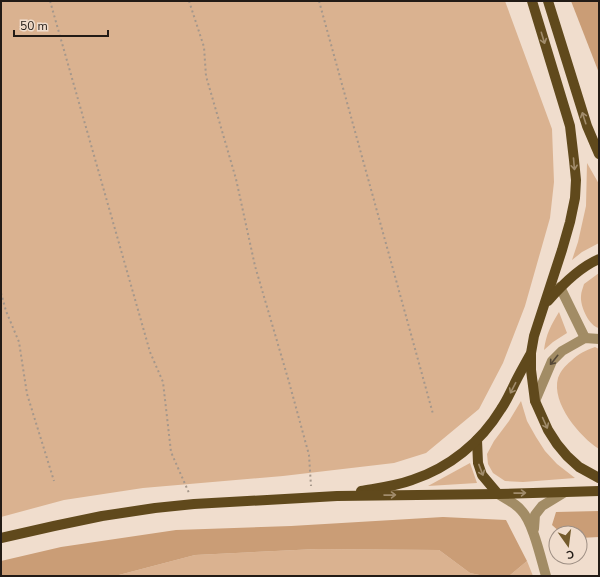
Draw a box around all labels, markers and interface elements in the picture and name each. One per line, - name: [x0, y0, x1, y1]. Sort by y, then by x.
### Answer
- scale bar: [14, 12, 108, 38]
- text: 50 m: [20, 18, 48, 34]
- one-way arrow: [540, 32, 547, 45]
- one-way arrow: [580, 111, 587, 124]
- one-way arrow: [571, 157, 578, 170]
- one-way arrow: [549, 355, 558, 366]
- one-way arrow: [508, 381, 516, 393]
- one-way arrow: [542, 416, 549, 428]
- one-way arrow: [477, 463, 485, 475]
- one-way arrow: [513, 489, 526, 497]
- one-way arrow: [383, 491, 396, 499]
- north arrow: [548, 525, 588, 565]
- text: С: [564, 546, 576, 563]

